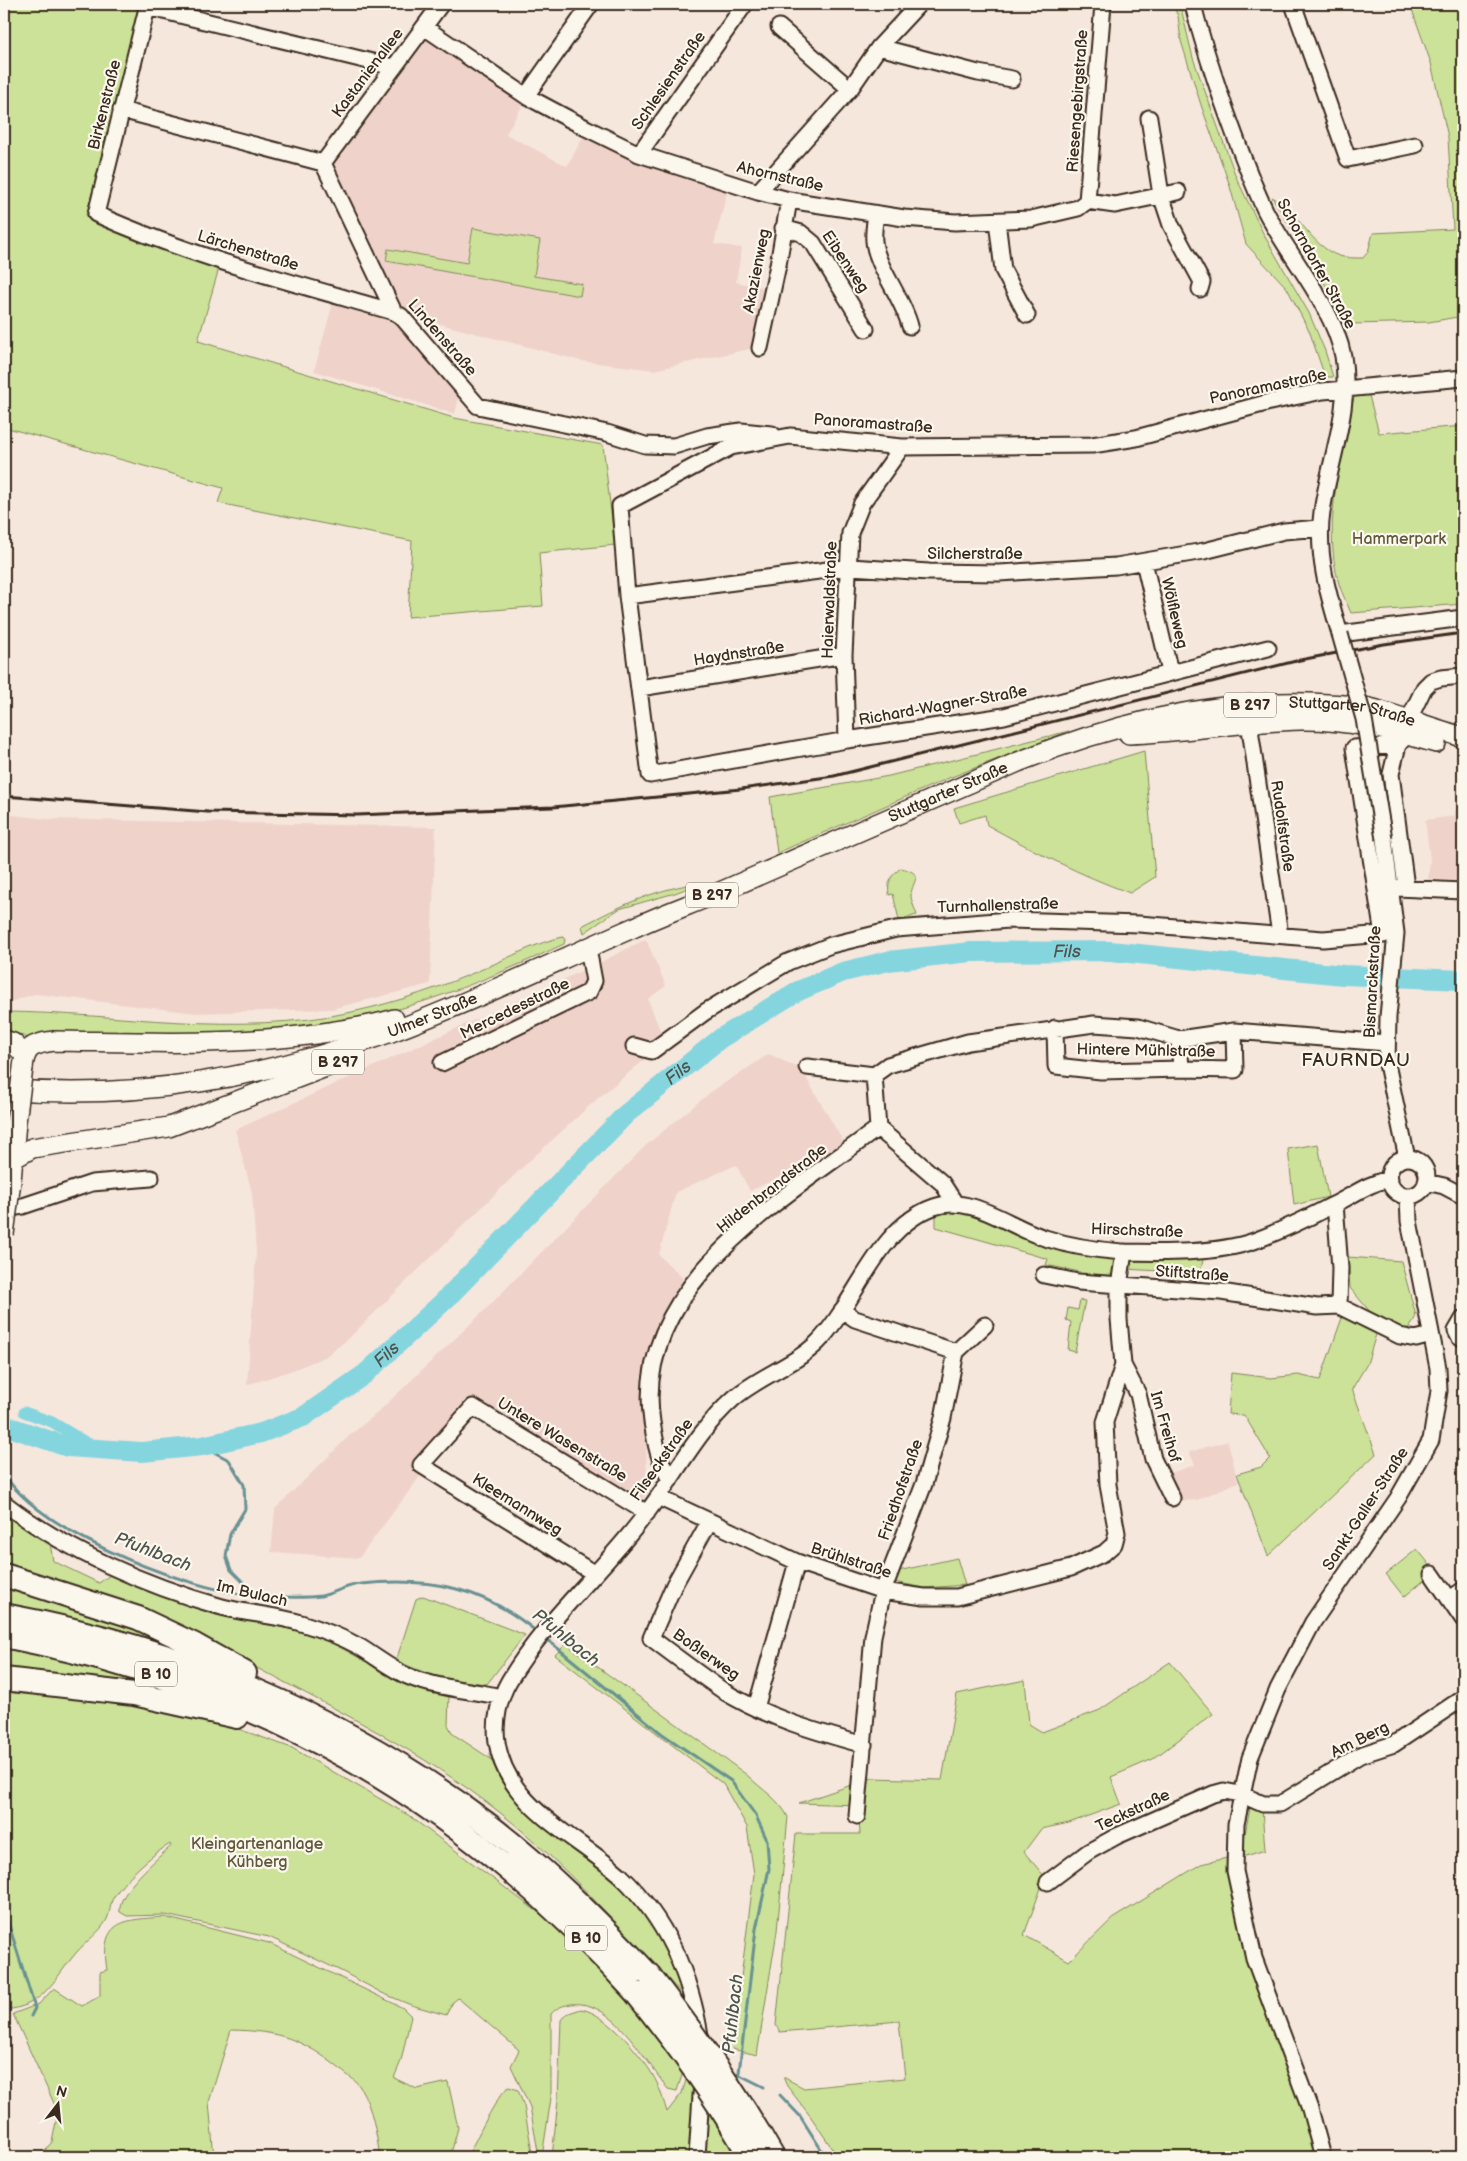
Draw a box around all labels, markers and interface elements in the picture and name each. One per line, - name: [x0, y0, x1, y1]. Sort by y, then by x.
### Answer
- street label: Kastanienallee: [328, 24, 408, 121]
- street label: Schlesienstraße: [628, 28, 710, 134]
- street label: Riesengebirgstraße: [1064, 29, 1092, 173]
- street label: Birkenstraße: [85, 57, 126, 152]
- street label: Ahornstraße: [735, 158, 826, 196]
- street label: Schorndorfer Straße: [1272, 196, 1360, 333]
- street label: Lärchenstraße: [195, 227, 301, 276]
- street label: Akazienweg: [740, 227, 774, 315]
- street label: Eibenweg: [817, 227, 873, 297]
- street label: Lindenstraße: [404, 296, 481, 381]
- street label: Panoramastraße: [1208, 365, 1329, 409]
- street label: Panoramastraße: [813, 410, 934, 438]
- park label: Hammerpark: [1352, 530, 1446, 549]
- street label: Haierwaldstraße: [818, 540, 842, 659]
- street label: Silcherstraße: [927, 545, 1023, 564]
- street label: Wölfleweg: [1157, 575, 1191, 651]
- street label: Haydnstraße: [692, 637, 786, 671]
- street label: Richard-Wagner-Straße: [857, 682, 1029, 730]
- road number: B 297: [1224, 692, 1276, 718]
- street label: Stuttgarter Straße: [1289, 693, 1418, 731]
- street label: Stuttgarter Straße: [886, 758, 1011, 827]
- street label: Rudolfstraße: [1266, 779, 1298, 874]
- road number: B 297: [686, 882, 738, 908]
- street label: Turnhallenstraße: [937, 894, 1059, 918]
- street label: Bismarckstraße: [1361, 925, 1385, 1039]
- water label: Fils: [1053, 941, 1081, 962]
- street label: Mercedesstraße: [457, 974, 573, 1044]
- street label: Ulmer Straße: [385, 988, 481, 1042]
- street label: Hintere Mühlstraße: [1077, 1040, 1216, 1062]
- district label: FAURNDAU: [1301, 1049, 1411, 1072]
- road number: B 297: [312, 1050, 364, 1074]
- water label: Fils: [661, 1056, 695, 1089]
- street label: Hildenbrandstraße: [713, 1140, 831, 1238]
- street label: Hirschstraße: [1091, 1220, 1184, 1242]
- street label: Stiftstraße: [1155, 1262, 1230, 1286]
- water label: Fils: [369, 1337, 404, 1371]
- street label: Im Freihof: [1146, 1389, 1184, 1465]
- street label: Untere Wasenstraße: [494, 1394, 631, 1487]
- street label: Filseckstraße: [627, 1415, 698, 1505]
- street label: Friedhofstraße: [875, 1436, 927, 1543]
- street label: Sankt-Galler-Straße: [1319, 1443, 1413, 1574]
- street label: Kleemannweg: [469, 1470, 565, 1540]
- water label: Pfuhlbach: [112, 1528, 194, 1576]
- street label: Brühlstraße: [808, 1539, 894, 1583]
- street label: Im Bulach: [215, 1577, 289, 1611]
- water label: Pfuhlbach: [528, 1605, 604, 1672]
- street label: Boßlerweg: [669, 1625, 743, 1685]
- road number: B 10: [135, 1662, 177, 1686]
- street label: Am Berg: [1328, 1718, 1392, 1762]
- street label: Teckstraße: [1093, 1785, 1174, 1836]
- park label: Kleingartenanlage Kühberg: [191, 1835, 324, 1872]
- road number: B 10: [565, 1926, 607, 1950]
- water label: Pfuhlbach: [718, 1973, 748, 2055]
- north arrow: [32, 2078, 82, 2128]
- text: N: [54, 2082, 69, 2102]

